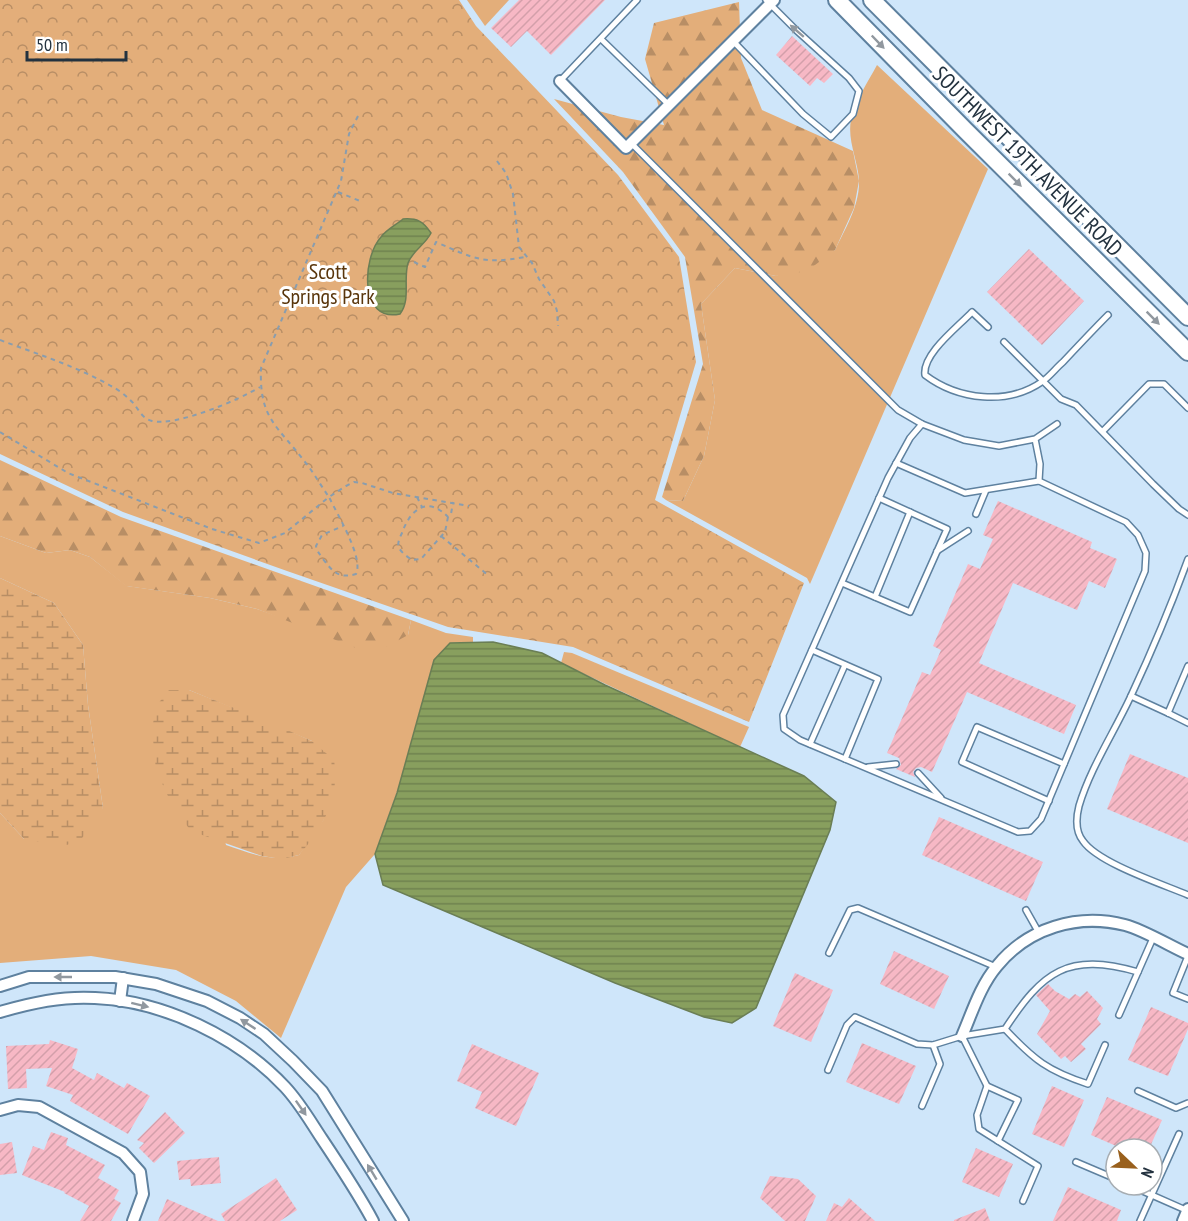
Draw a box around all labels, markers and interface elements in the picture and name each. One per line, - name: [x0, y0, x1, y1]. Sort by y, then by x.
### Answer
- scale bar: [27, 24, 126, 62]
- one-way arrow: [789, 24, 805, 37]
- text: 50 m: [36, 33, 68, 56]
- one-way arrow: [871, 34, 885, 49]
- street label: SOUTHWEST 19TH AVENUE ROAD: [927, 60, 1129, 262]
- one-way arrow: [1008, 173, 1022, 187]
- park label: Scott Springs Park: [281, 257, 375, 310]
- one-way arrow: [1146, 310, 1160, 324]
- one-way arrow: [53, 972, 72, 982]
- one-way arrow: [131, 1001, 149, 1010]
- one-way arrow: [241, 1018, 257, 1030]
- one-way arrow: [295, 1099, 307, 1115]
- north arrow: [1104, 1137, 1164, 1197]
- one-way arrow: [367, 1163, 377, 1180]
- text: N: [1137, 1165, 1159, 1181]

